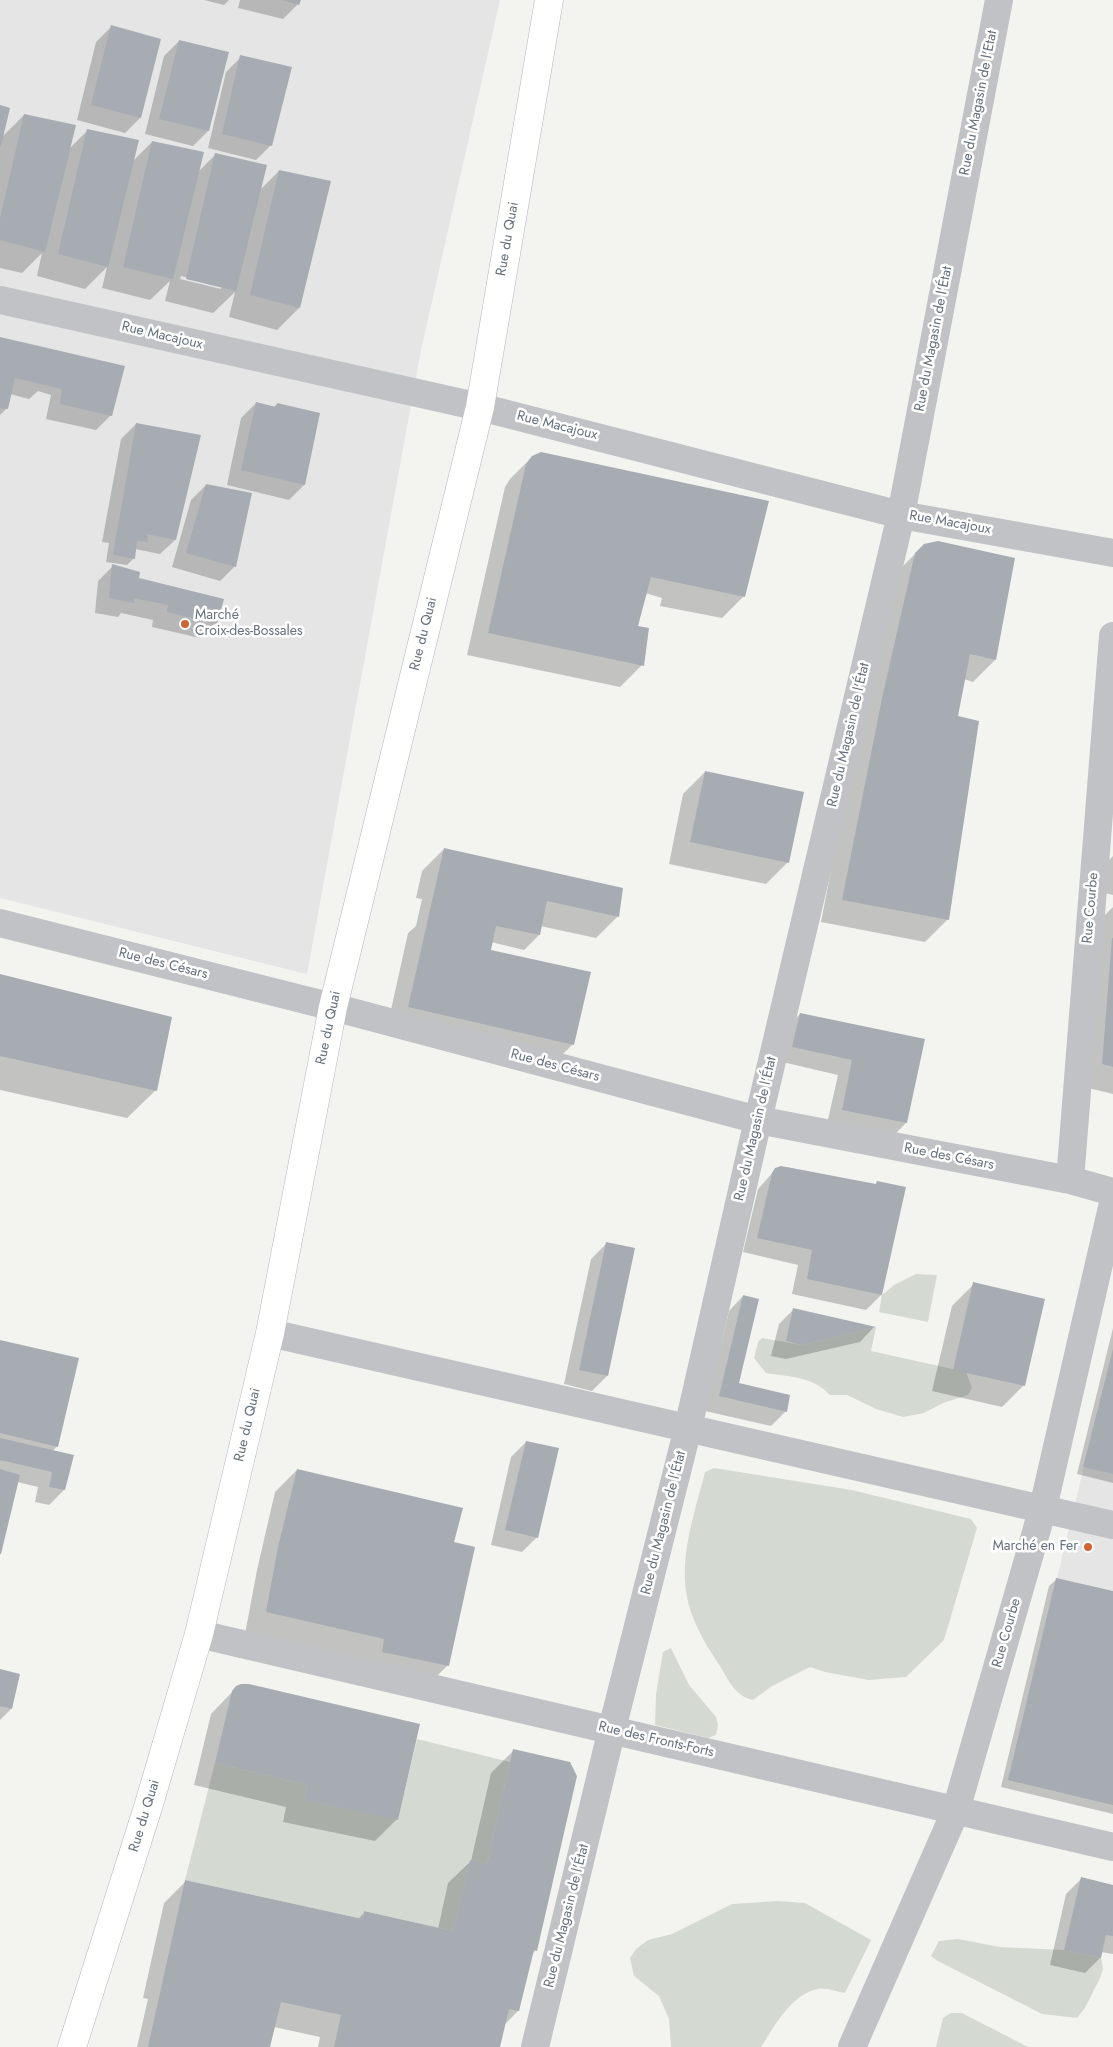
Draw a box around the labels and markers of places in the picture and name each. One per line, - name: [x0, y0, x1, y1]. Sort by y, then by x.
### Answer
- place label: Marché Croix-des-Bossales: [195, 608, 303, 640]
- marker: Marché Croix-des-Bossales: [179, 618, 191, 630]
- place label: Marché en Fer: [993, 1539, 1078, 1555]
- marker: Marché en Fer: [1082, 1541, 1094, 1553]

